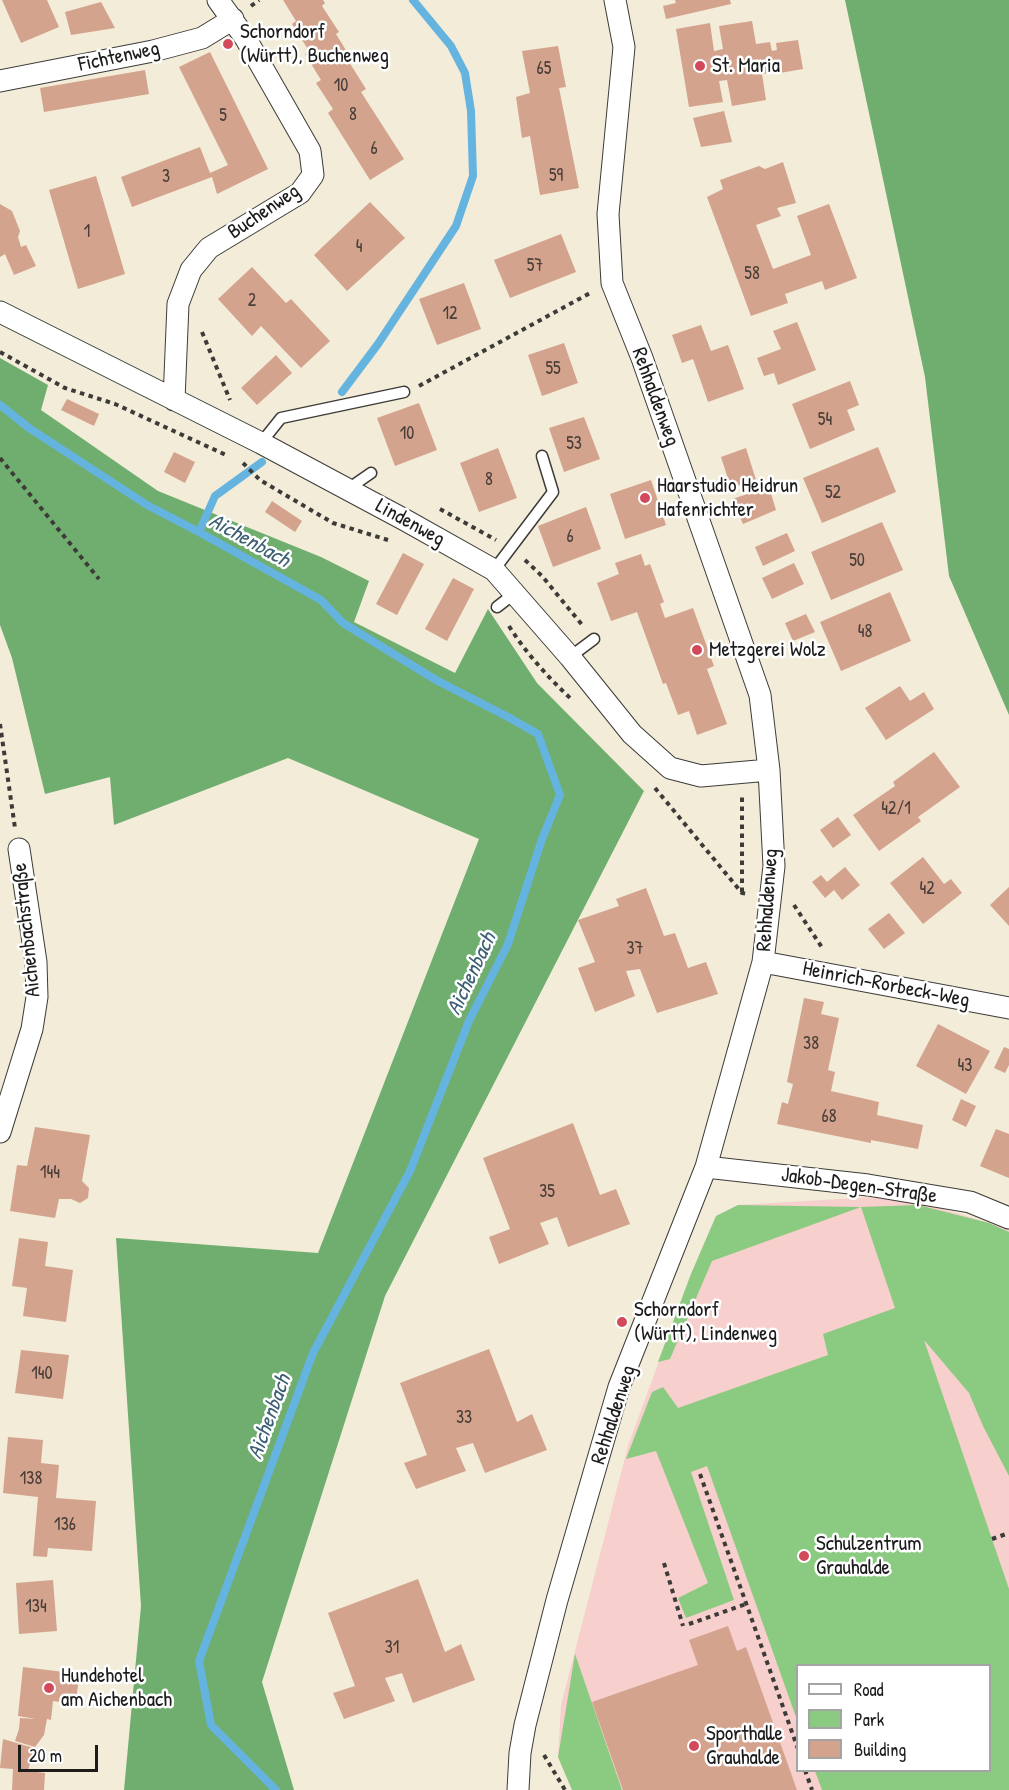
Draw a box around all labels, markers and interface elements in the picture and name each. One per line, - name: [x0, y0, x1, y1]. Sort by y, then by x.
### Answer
- place label: Schorndorf (Württ), Buchenweg: [240, 19, 389, 69]
- street label: Fichtenweg: [76, 36, 162, 78]
- marker: Schorndorf (Württ), Buchenweg: [221, 37, 235, 51]
- place label: St. Maria: [712, 53, 780, 79]
- house number: 65: [537, 58, 551, 80]
- marker: St. Maria: [693, 59, 707, 73]
- house number: 10: [334, 75, 348, 97]
- house number: 8: [349, 104, 357, 126]
- house number: 5: [219, 105, 227, 127]
- house number: 6: [370, 138, 378, 160]
- house number: 59: [549, 165, 563, 187]
- house number: 3: [162, 166, 170, 188]
- street label: Buchenweg: [223, 179, 305, 245]
- house number: 1: [84, 221, 90, 243]
- house number: 4: [356, 236, 362, 258]
- house number: 57: [527, 255, 543, 277]
- house number: 58: [744, 263, 760, 285]
- house number: 2: [248, 290, 256, 312]
- house number: 12: [443, 303, 457, 325]
- street label: Rehhaldenweg: [626, 344, 684, 450]
- house number: 55: [545, 358, 561, 380]
- house number: 54: [818, 409, 832, 431]
- house number: 10: [400, 423, 414, 445]
- house number: 53: [566, 433, 582, 455]
- house number: 8: [485, 469, 493, 491]
- place label: Haarstudio Heidrun Hafenrichter: [657, 473, 798, 523]
- house number: 52: [825, 482, 841, 504]
- marker: Haarstudio Heidrun Hafenrichter: [638, 491, 652, 505]
- street label: Lindenweg: [371, 494, 449, 552]
- water label: Aichenbach: [204, 508, 294, 574]
- house number: 6: [566, 526, 574, 548]
- house number: 50: [849, 550, 865, 572]
- house number: 48: [858, 621, 872, 643]
- place label: Metzgerei Wolz: [709, 637, 826, 663]
- marker: Metzgerei Wolz: [690, 643, 704, 657]
- house number: 42/1: [881, 798, 911, 820]
- street label: Rehhaldenweg: [752, 848, 784, 952]
- street label: Aichenbachstraße: [7, 862, 47, 998]
- house number: 42: [919, 878, 935, 900]
- water label: Aichenbach: [442, 929, 502, 1019]
- house number: 37: [627, 938, 643, 960]
- street label: Heinrich-Rorbeck-Weg: [800, 956, 972, 1014]
- house number: 38: [803, 1033, 819, 1055]
- house number: 43: [958, 1055, 972, 1077]
- house number: 68: [822, 1106, 836, 1128]
- house number: 144: [40, 1162, 60, 1184]
- street label: Jakob-Degen-Straße: [780, 1163, 938, 1209]
- house number: 35: [539, 1181, 555, 1203]
- place label: Schorndorf (Württ), Lindenweg: [634, 1297, 777, 1347]
- marker: Schorndorf (Württ), Lindenweg: [615, 1315, 629, 1329]
- street label: Rehhaldenweg: [586, 1362, 642, 1468]
- house number: 140: [31, 1363, 53, 1385]
- water label: Aichenbach: [243, 1371, 297, 1463]
- house number: 33: [456, 1407, 472, 1429]
- house number: 138: [20, 1468, 42, 1490]
- house number: 136: [54, 1514, 76, 1536]
- place label: Schulzentrum Grauhalde: [816, 1531, 921, 1581]
- marker: Schulzentrum Grauhalde: [797, 1549, 811, 1563]
- house number: 134: [25, 1596, 47, 1618]
- house number: 31: [385, 1637, 399, 1659]
- place label: Hundehotel am Aichenbach: [61, 1663, 172, 1713]
- legend: [796, 1664, 991, 1772]
- text: Road: [854, 1677, 884, 1702]
- marker: Hundehotel am Aichenbach: [42, 1681, 56, 1695]
- text: Park: [854, 1707, 884, 1732]
- place label: Sporthalle Grauhalde: [706, 1721, 783, 1771]
- scale bar: [21, 1733, 100, 1771]
- text: Building: [854, 1737, 906, 1762]
- marker: Sporthalle Grauhalde: [687, 1739, 701, 1753]
- text: 20 m: [29, 1743, 62, 1768]

